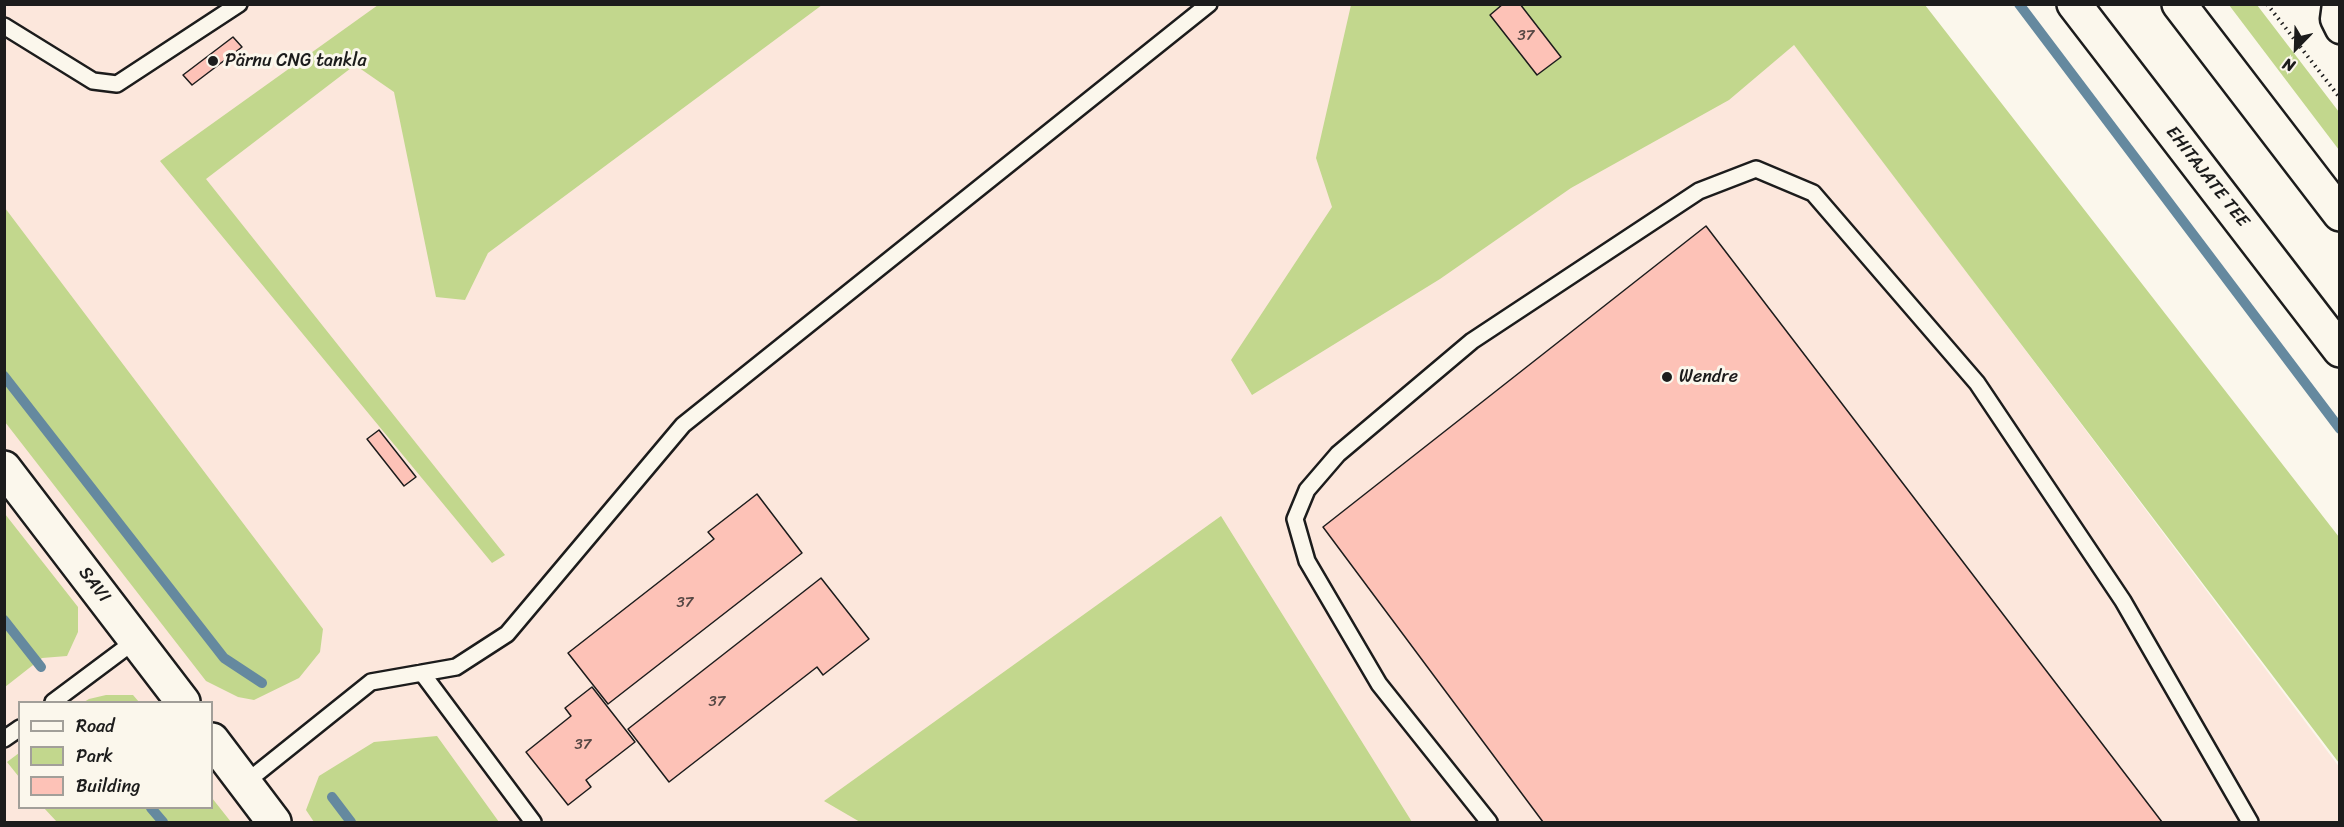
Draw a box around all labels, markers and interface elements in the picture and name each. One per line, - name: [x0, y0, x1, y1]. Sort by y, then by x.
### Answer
- north arrow: [2266, 18, 2326, 78]
- house number: 37: [1518, 27, 1534, 45]
- place label: Pärnu CNG tankla: [225, 50, 366, 72]
- text: N: [2278, 50, 2300, 81]
- marker: Pärnu CNG tankla: [206, 54, 220, 68]
- street label: EHITAJATE TEE: [2161, 122, 2253, 232]
- place label: Wendre: [1679, 366, 1738, 388]
- marker: Wendre: [1660, 370, 1674, 384]
- street label: SAVI: [74, 563, 114, 607]
- house number: 37: [677, 594, 693, 612]
- house number: 37: [709, 693, 725, 711]
- legend: [18, 701, 213, 809]
- text: Road: [76, 710, 115, 742]
- house number: 37: [575, 736, 591, 754]
- text: Park: [76, 740, 113, 772]
- text: Building: [76, 770, 140, 802]

